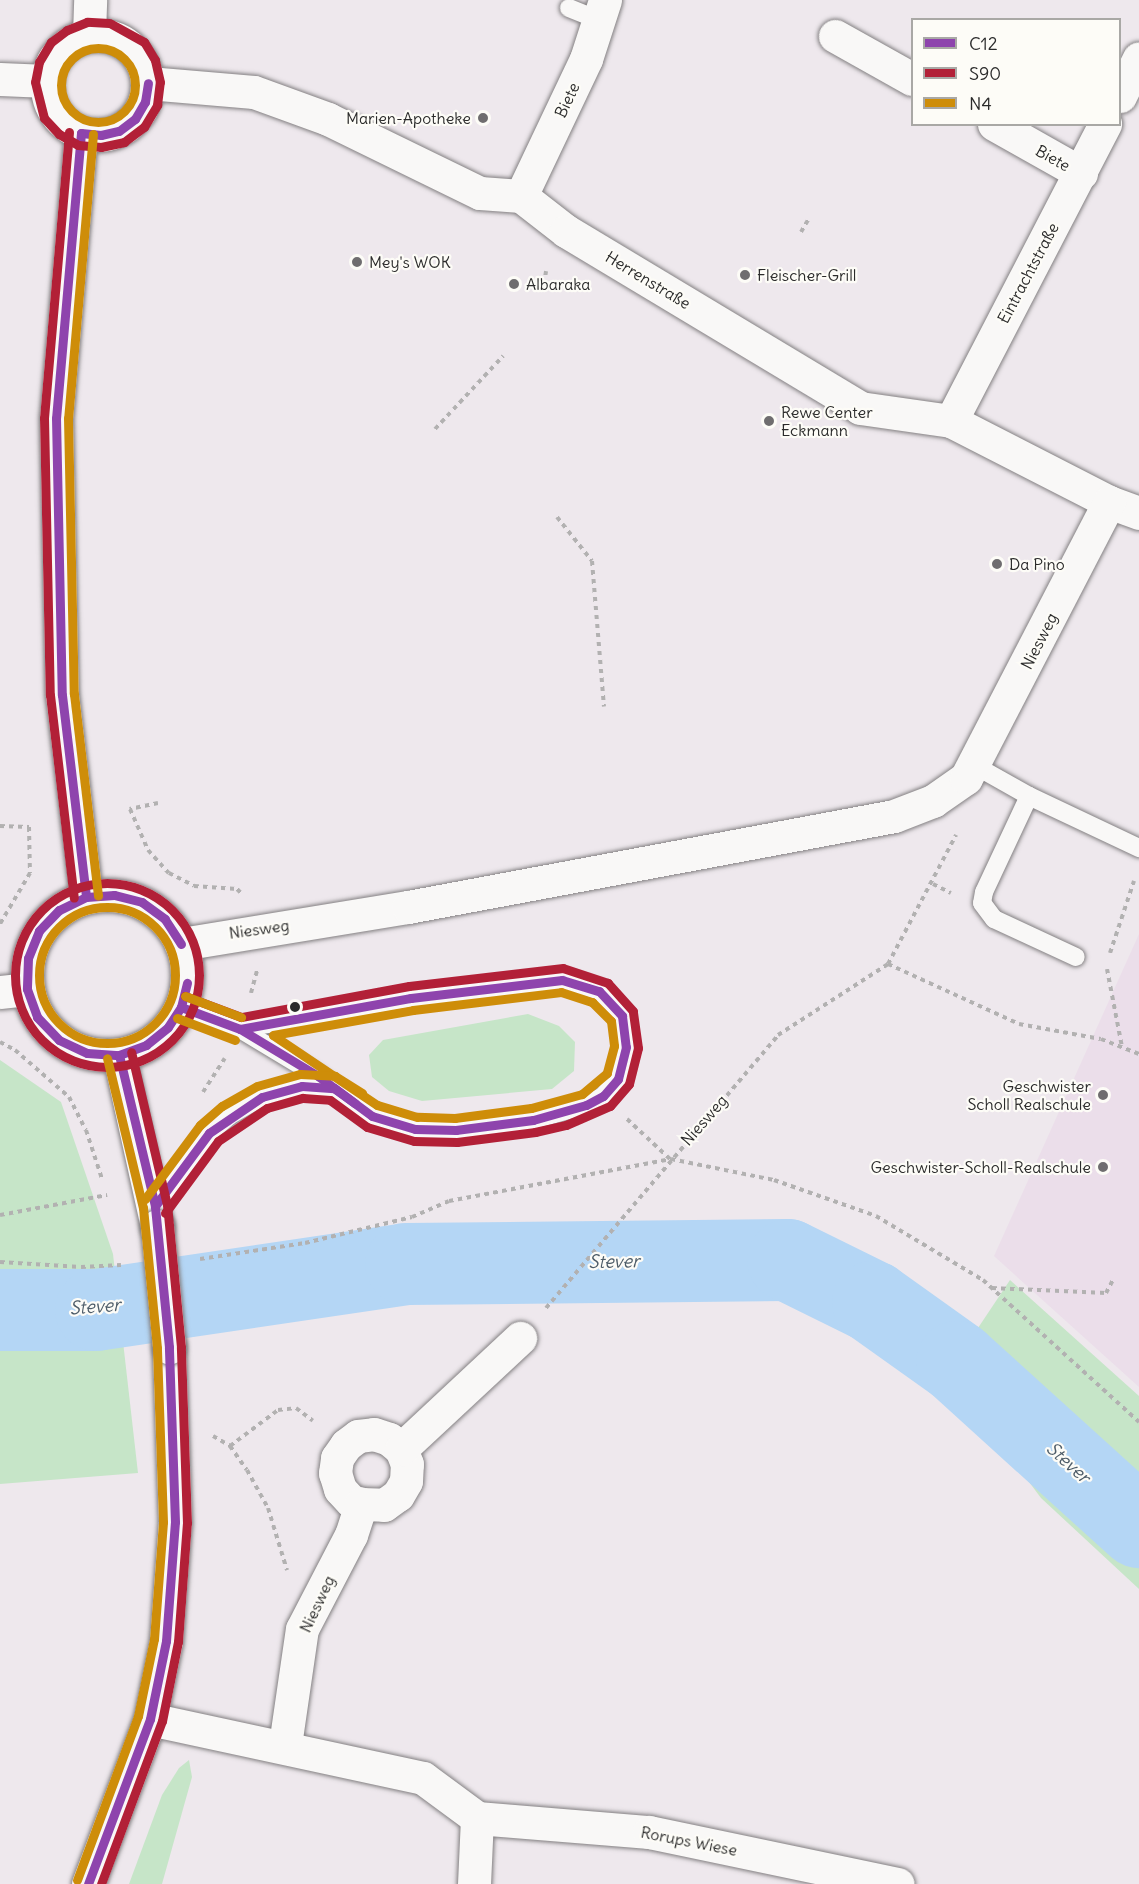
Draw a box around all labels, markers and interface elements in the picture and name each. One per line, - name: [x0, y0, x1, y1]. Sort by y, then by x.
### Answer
- legend: [911, 18, 1121, 126]
- text: C12: [969, 32, 998, 55]
- text: S90: [969, 62, 1001, 85]
- street label: Biete: [551, 79, 583, 121]
- text: N4: [969, 92, 992, 115]
- place label: Marien-Apotheke: [346, 108, 471, 128]
- marker: Marien-Apotheke: [476, 111, 490, 125]
- street label: Biete: [1032, 141, 1074, 175]
- street label: Eintrachtstraße: [993, 219, 1063, 327]
- street label: Herrenstraße: [602, 247, 694, 313]
- place label: Mey's WOK: [369, 252, 451, 272]
- marker: Mey's WOK: [350, 255, 364, 269]
- place label: Fleischer-Grill: [757, 265, 856, 285]
- marker: Fleischer-Grill: [738, 268, 752, 282]
- place label: Albaraka: [526, 274, 590, 294]
- marker: Albaraka: [507, 277, 521, 291]
- place label: Rewe Center Eckmann: [781, 402, 873, 440]
- marker: Rewe Center Eckmann: [762, 414, 776, 428]
- place label: Da Pino: [1009, 554, 1065, 574]
- marker: Da Pino: [990, 557, 1004, 571]
- street label: Niesweg: [1017, 610, 1061, 672]
- street label: Niesweg: [228, 915, 290, 943]
- unlabelled marker: [289, 1001, 301, 1013]
- place label: Geschwister Scholl Realschule: [967, 1076, 1091, 1114]
- marker: Geschwister Scholl Realschule: [1096, 1088, 1110, 1102]
- street label: Niesweg: [677, 1091, 731, 1149]
- place label: Geschwister-Scholl-Realschule: [870, 1157, 1091, 1177]
- marker: Geschwister-Scholl-Realschule: [1096, 1160, 1110, 1174]
- water label: Stever: [588, 1251, 640, 1273]
- water label: Stever: [69, 1294, 121, 1320]
- water label: Stever: [1042, 1438, 1094, 1488]
- street label: Niesweg: [295, 1572, 339, 1636]
- street label: Rorups Wiese: [639, 1822, 739, 1860]

